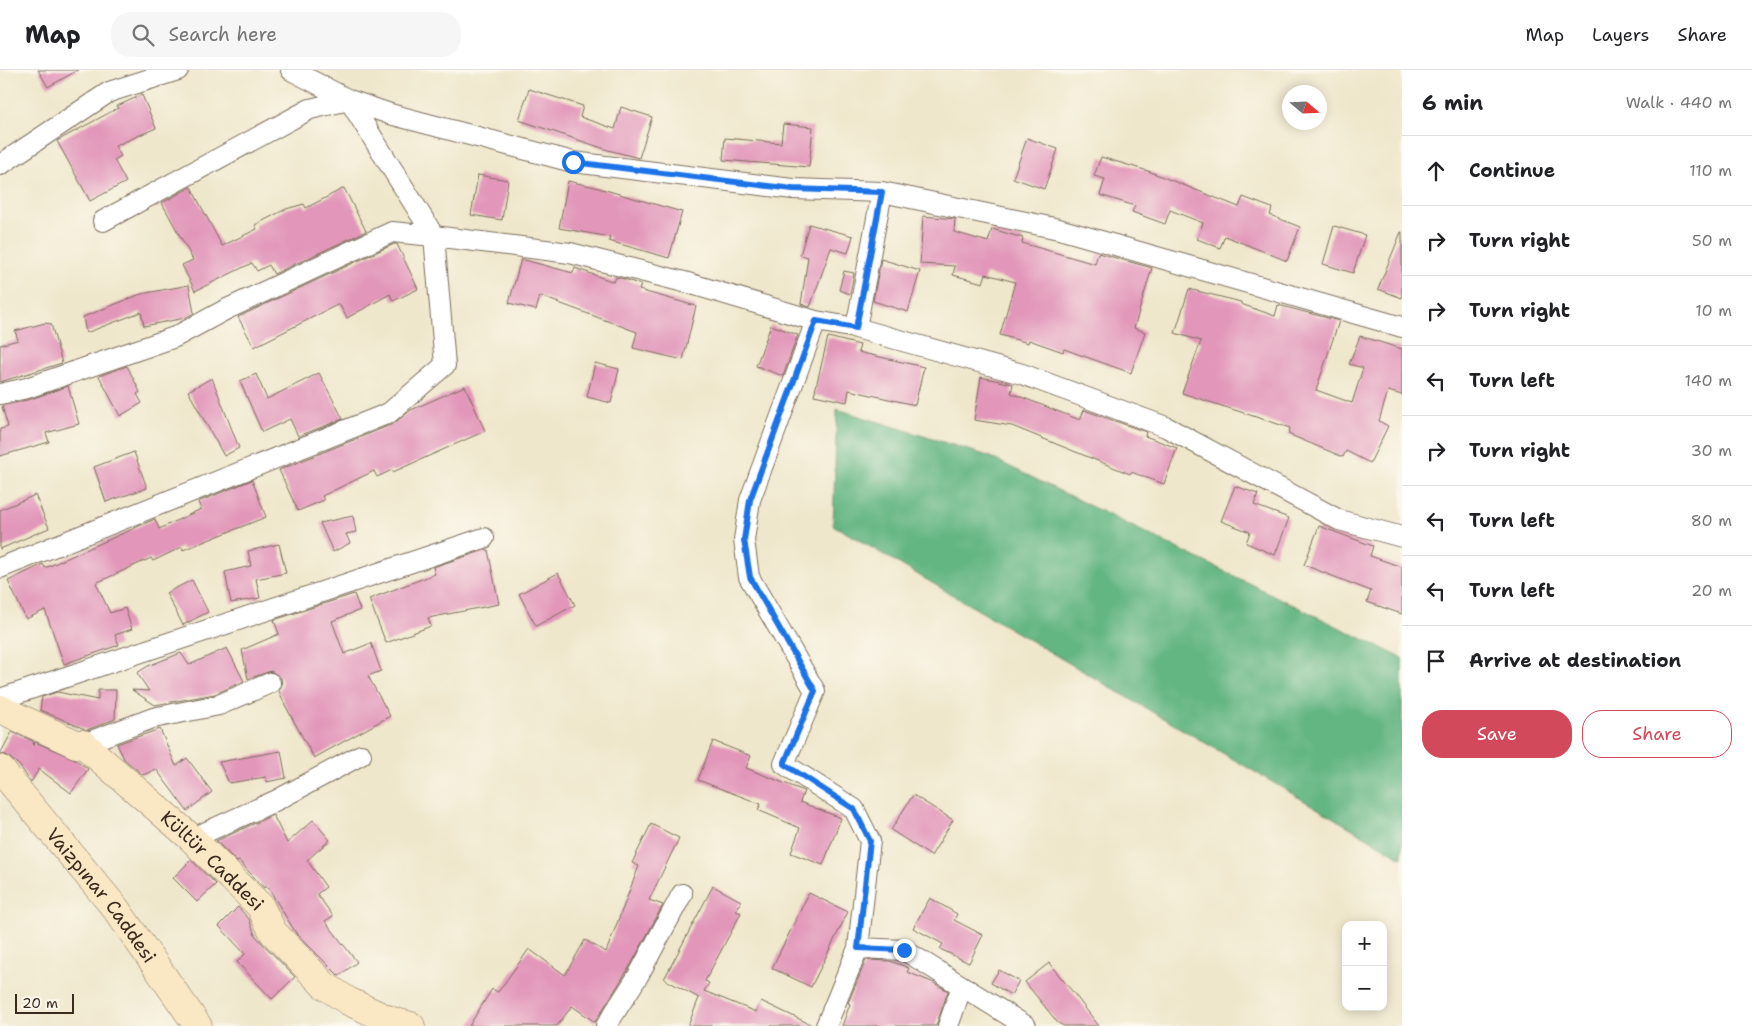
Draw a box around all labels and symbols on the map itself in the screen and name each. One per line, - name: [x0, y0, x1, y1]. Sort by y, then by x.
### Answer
- north arrow: [1282, 85, 1327, 130]
- route start: [562, 151, 585, 174]
- street label: Kültür Caddesi: [155, 805, 269, 916]
- street label: Vaizpınar Caddesi: [41, 823, 162, 968]
- route end: [893, 939, 916, 962]
- scale bar: [15, 991, 74, 1014]

